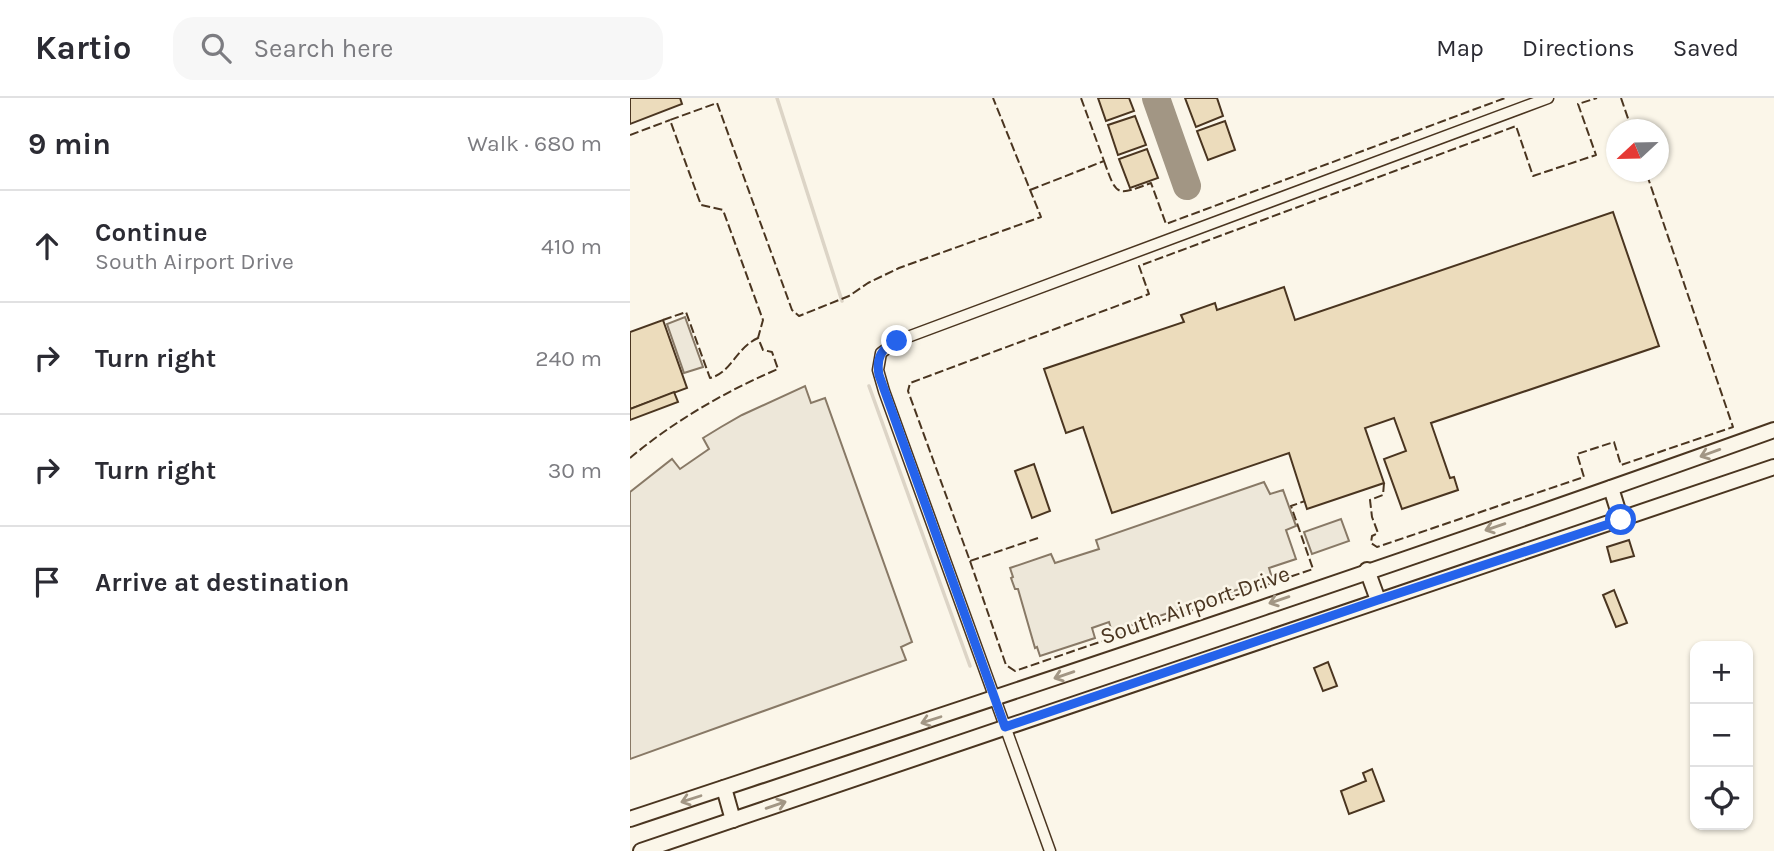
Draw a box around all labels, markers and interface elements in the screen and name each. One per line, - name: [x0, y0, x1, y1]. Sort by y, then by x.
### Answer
- search box: [173, 17, 663, 80]
- text: Kartio: [35, 29, 131, 67]
- icon: search: [197, 29, 235, 67]
- text: Search here: [253, 33, 393, 64]
- text: Map: [1436, 34, 1484, 62]
- text: Directions: [1522, 34, 1635, 62]
- text: Saved: [1673, 34, 1739, 62]
- north arrow: [1606, 119, 1669, 182]
- text: 9 min: [28, 126, 111, 162]
- text: Walk · 680 m: [467, 130, 602, 157]
- text: Continue: [95, 217, 207, 248]
- icon: ahead: [28, 227, 66, 265]
- text: 410 m: [541, 233, 602, 260]
- text: South Airport Drive: [95, 248, 294, 275]
- route end: [881, 325, 912, 356]
- icon: right: [28, 339, 66, 377]
- text: Turn right: [95, 343, 216, 374]
- text: 240 m: [535, 345, 602, 372]
- one-way arrow: [1699, 448, 1721, 460]
- icon: right: [28, 451, 66, 489]
- text: Turn right: [95, 455, 216, 486]
- text: 30 m: [548, 457, 602, 484]
- route start: [1605, 504, 1636, 535]
- one-way arrow: [1484, 522, 1506, 535]
- street label: South Airport Drive: [1097, 560, 1293, 650]
- icon: arrive: [28, 563, 66, 601]
- text: Arrive at destination: [95, 567, 349, 598]
- one-way arrow: [1269, 595, 1291, 607]
- map controls: [1690, 641, 1753, 830]
- button: +: [1690, 641, 1753, 704]
- one-way arrow: [1054, 670, 1076, 682]
- button: −: [1690, 704, 1753, 767]
- one-way arrow: [920, 715, 942, 727]
- button: locate: [1690, 767, 1753, 830]
- one-way arrow: [680, 793, 702, 806]
- one-way arrow: [764, 798, 786, 810]

